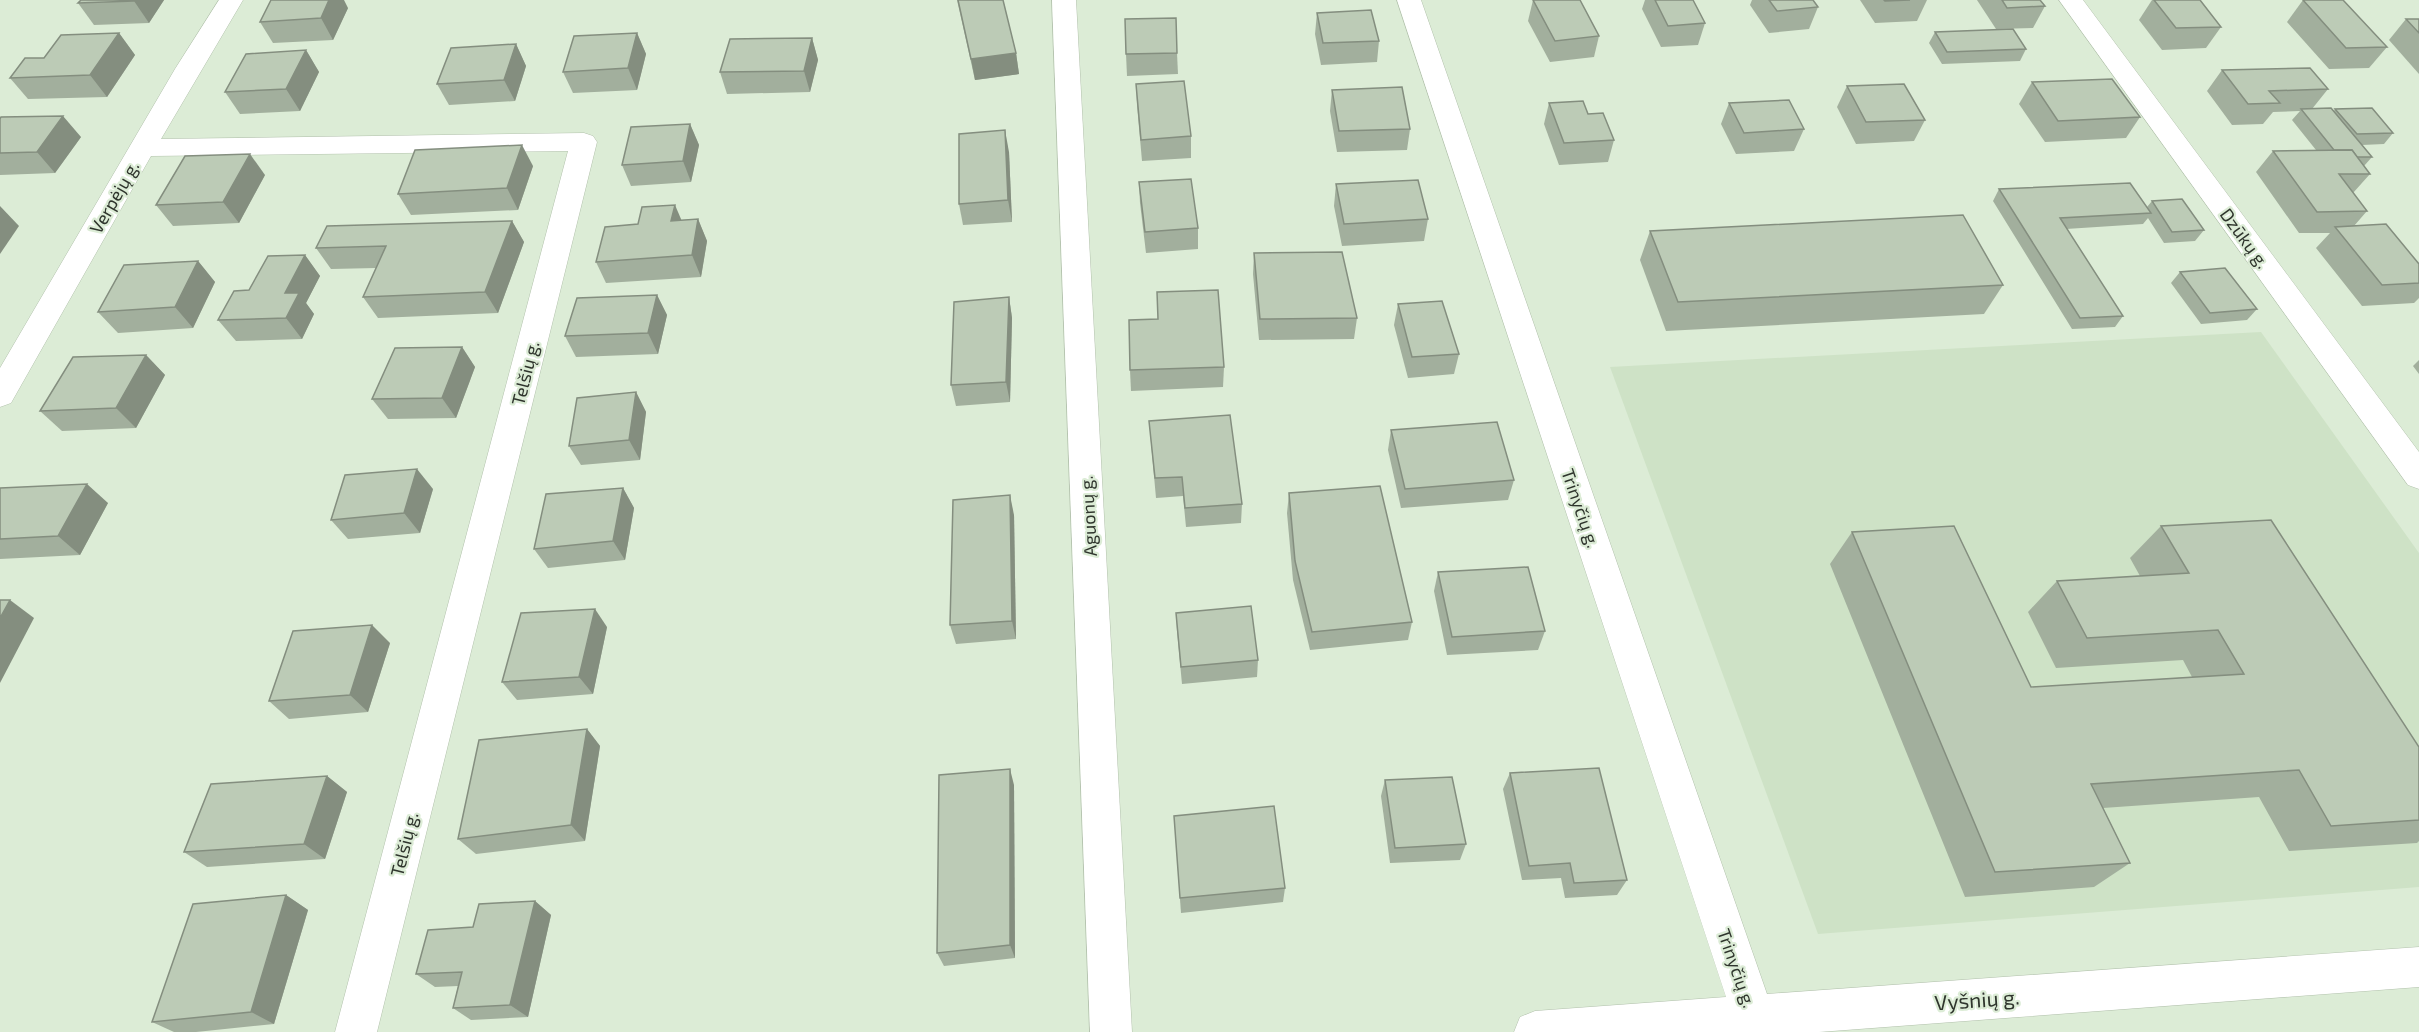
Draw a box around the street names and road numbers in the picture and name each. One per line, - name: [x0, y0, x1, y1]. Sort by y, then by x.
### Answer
- street label: Verpėjų g.: [84, 157, 144, 237]
- street label: Dzūkų g.: [2216, 204, 2274, 272]
- street label: Telšių g.: [506, 339, 544, 407]
- street label: Trinyčių g.: [1557, 466, 1605, 550]
- street label: Aguonų g.: [1075, 475, 1101, 557]
- street label: Telšių g.: [385, 810, 423, 878]
- street label: Trinyčių g.: [1713, 926, 1761, 1010]
- street label: Vyšnių g.: [1934, 984, 2020, 1014]

